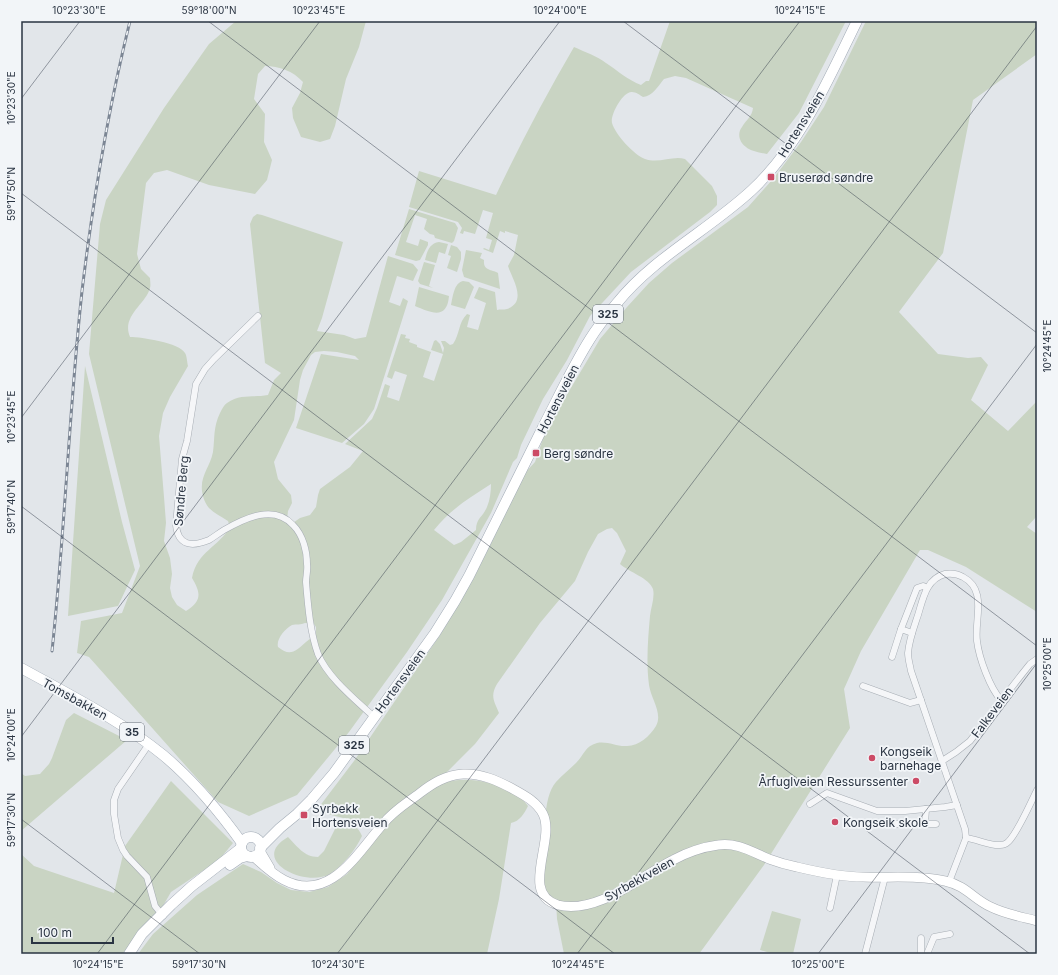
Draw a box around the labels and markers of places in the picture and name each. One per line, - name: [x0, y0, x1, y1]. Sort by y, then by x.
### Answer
- place label: Bruserød søndre: [779, 170, 873, 185]
- marker: Bruserød søndre: [766, 172, 776, 182]
- place label: Berg søndre: [544, 446, 613, 461]
- marker: Berg søndre: [531, 448, 541, 458]
- place label: Kongseik barnehage: [880, 744, 941, 773]
- marker: Kongseik barnehage: [867, 753, 877, 763]
- place label: Årfuglveien Ressurssenter: [758, 774, 908, 789]
- marker: Årfuglveien Ressurssenter: [911, 776, 921, 786]
- place label: Syrbekk Hortensveien: [312, 801, 388, 830]
- marker: Syrbekk Hortensveien: [299, 810, 309, 820]
- place label: Kongseik skole: [843, 815, 928, 830]
- marker: Kongseik skole: [830, 817, 840, 827]

